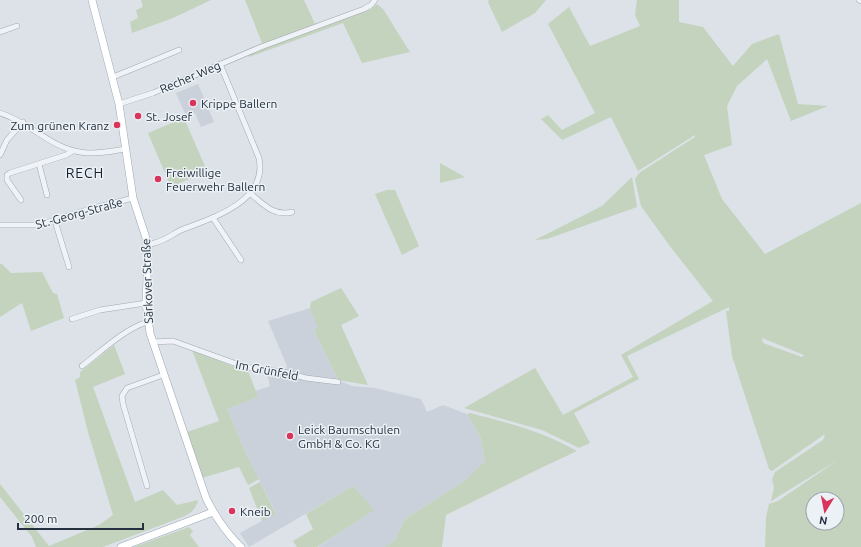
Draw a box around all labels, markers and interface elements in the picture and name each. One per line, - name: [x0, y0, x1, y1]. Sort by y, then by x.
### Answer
- street label: Recher Weg: [158, 58, 222, 96]
- place label: Krippe Ballern: [201, 97, 277, 110]
- marker: Krippe Ballern: [188, 98, 198, 108]
- place label: St. Josef: [146, 110, 193, 123]
- marker: St. Josef: [133, 111, 143, 121]
- place label: Zum grünen Kranz: [11, 119, 109, 132]
- marker: Zum grünen Kranz: [112, 120, 122, 130]
- district label: RECH: [66, 165, 104, 181]
- place label: Freiwillige Feuerwehr Ballern: [166, 166, 265, 193]
- marker: Freiwillige Feuerwehr Ballern: [153, 174, 163, 184]
- street label: St.-Georg-Straße: [34, 195, 124, 231]
- street label: Särkover Straße: [139, 238, 155, 324]
- street label: Im Grünfeld: [234, 358, 300, 382]
- place label: Leick Baumschulen GmbH & Co. KG: [298, 423, 400, 450]
- marker: Leick Baumschulen GmbH & Co. KG: [285, 431, 295, 441]
- north arrow: [805, 491, 845, 531]
- scale bar: [18, 505, 143, 531]
- place label: Kneib: [240, 505, 271, 518]
- marker: Kneib: [227, 506, 237, 516]
- text: 200 m: [24, 512, 57, 525]
- text: N: [818, 514, 828, 527]

